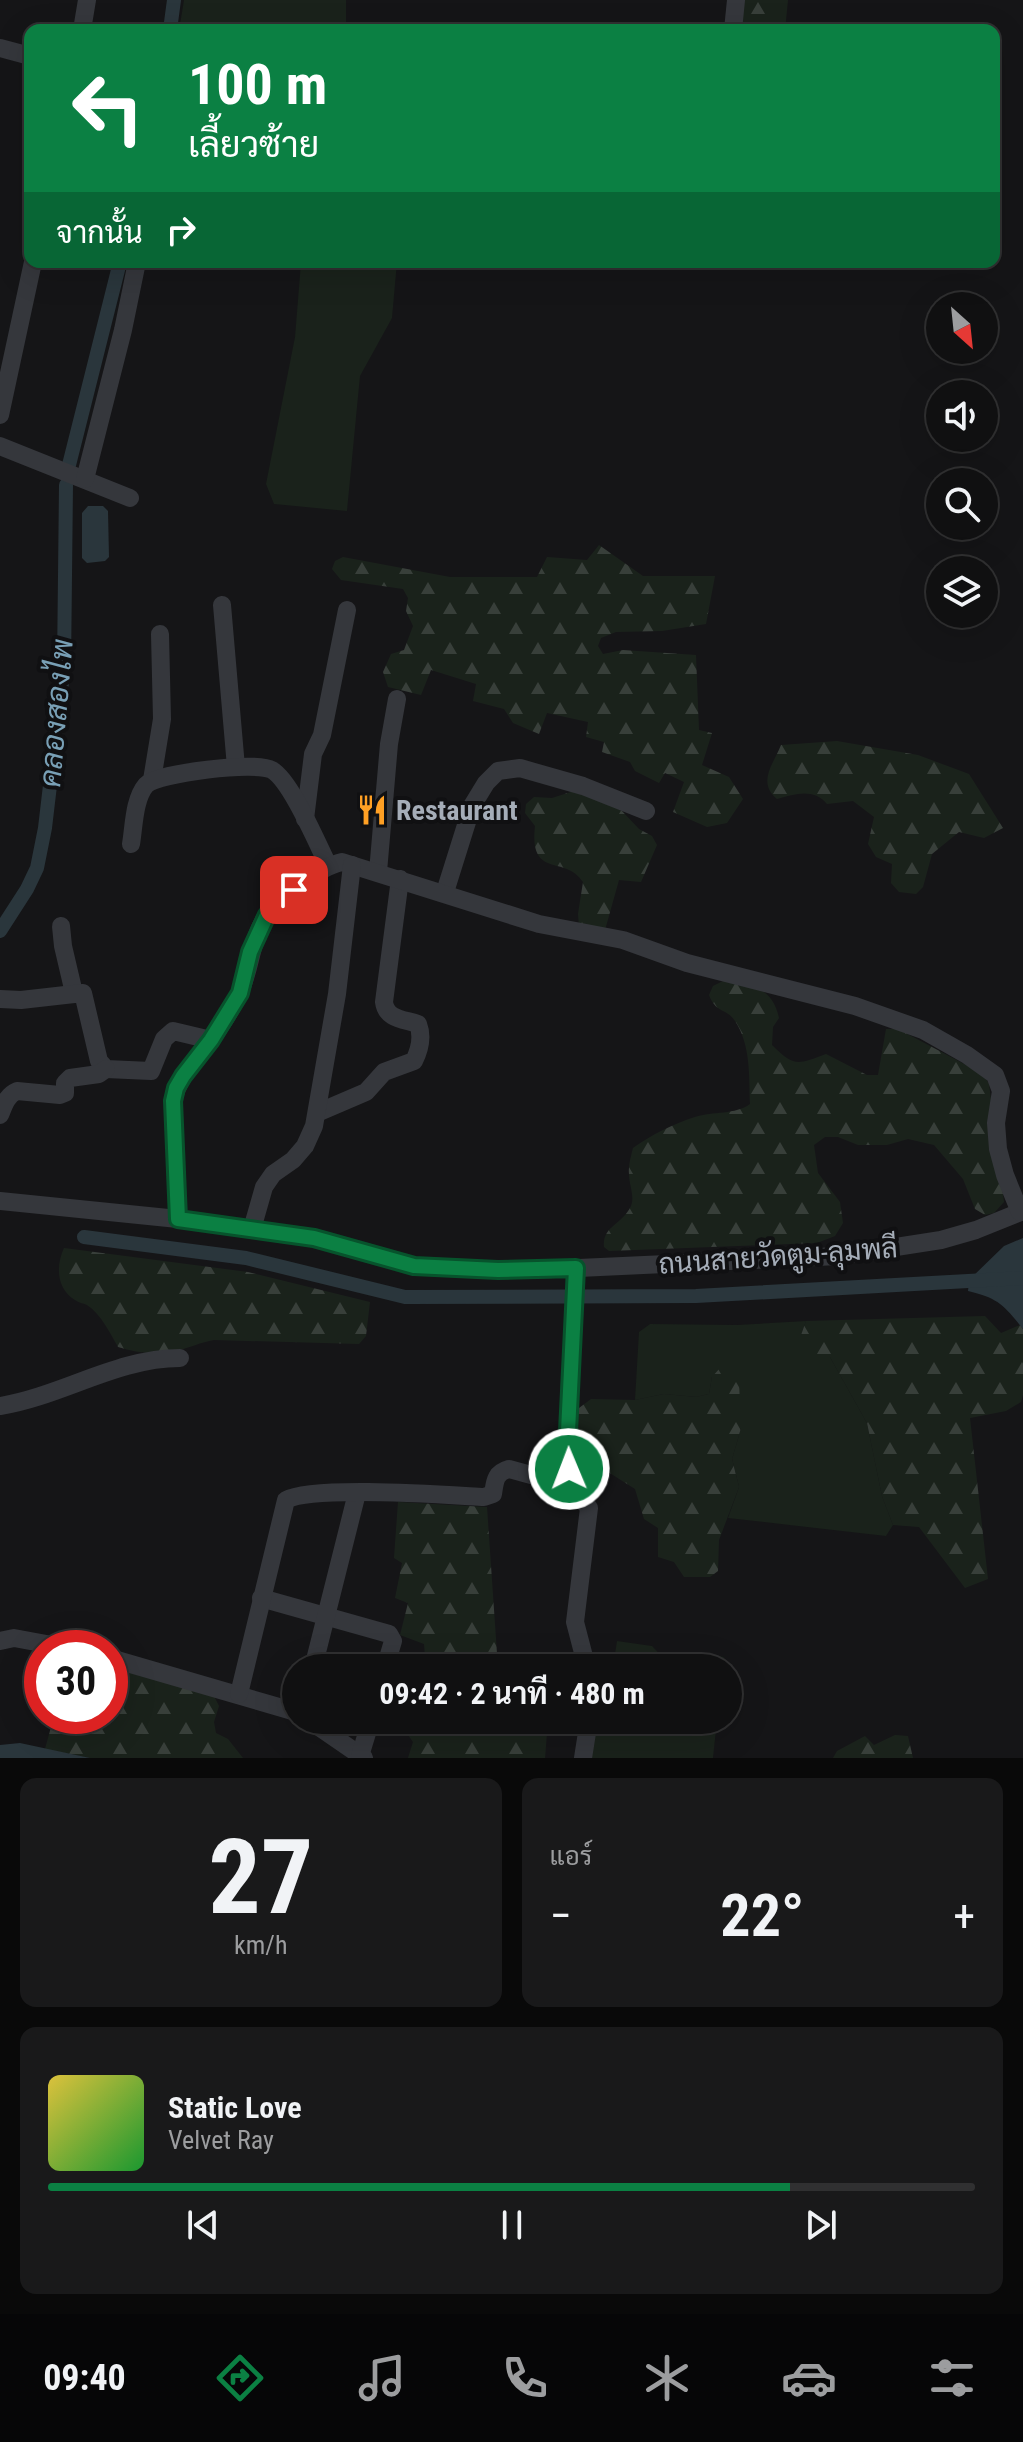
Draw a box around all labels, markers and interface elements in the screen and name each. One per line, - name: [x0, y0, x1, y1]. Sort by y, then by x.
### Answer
- text: 100 m: [188, 52, 327, 118]
- icon: left: [56, 56, 160, 160]
- text: เลี้ยวซ้าย: [188, 124, 319, 166]
- icon: right: [159, 208, 203, 252]
- text: จากนั้น: [56, 215, 143, 250]
- north arrow: [926, 292, 998, 364]
- map controls: [926, 292, 998, 628]
- button: sound: [926, 380, 998, 452]
- button: search: [926, 468, 998, 540]
- button: layers: [926, 556, 998, 628]
- water label: คลองสองไพ: [30, 637, 80, 789]
- restaurant icon: Restaurant: [355, 793, 389, 827]
- place label: Restaurant: [396, 794, 518, 827]
- pin: [260, 856, 328, 924]
- icon: arrive: [272, 868, 316, 912]
- street label: ถนนสายวัดตูม-ลุมพลี: [657, 1229, 899, 1284]
- position arrow: [527, 1427, 611, 1511]
- speed limit sign: 30: [24, 1630, 128, 1734]
- text: 09:42 · 2 นาที · 480 m: [379, 1676, 645, 1711]
- text: 27: [208, 1817, 313, 1938]
- text: แอร์: [550, 1841, 592, 1871]
- text: 22°: [720, 1880, 804, 1951]
- text: −: [550, 1890, 572, 1942]
- text: +: [953, 1890, 975, 1942]
- text: km/h: [234, 1930, 288, 1960]
- text: Static Love: [168, 2090, 302, 2125]
- text: Velvet Ray: [168, 2125, 274, 2155]
- icon: previous: [181, 2203, 225, 2247]
- icon: pause: [490, 2203, 534, 2247]
- icon: next: [799, 2203, 843, 2247]
- icon: directions: [212, 2350, 268, 2406]
- icon: music: [354, 2350, 410, 2406]
- icon: phone: [497, 2350, 553, 2406]
- icon: climate: [639, 2350, 695, 2406]
- icon: car: [781, 2350, 837, 2406]
- icon: filters: [924, 2350, 980, 2406]
- text: 09:40: [43, 2357, 126, 2399]

